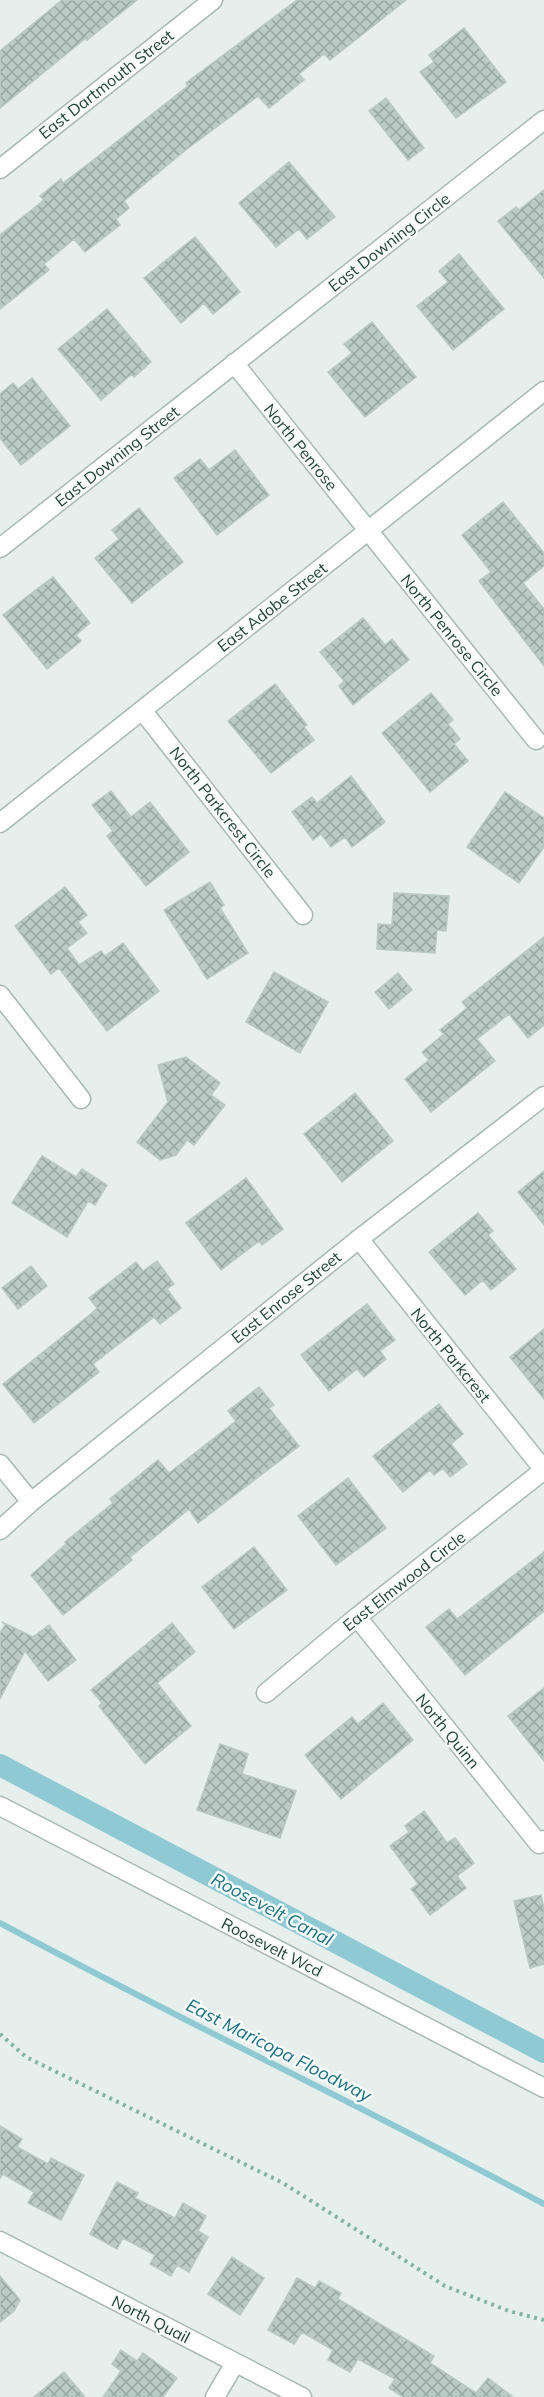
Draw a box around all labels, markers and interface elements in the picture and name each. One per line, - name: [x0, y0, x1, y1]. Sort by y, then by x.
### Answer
- street label: East Dartmouth Street: [35, 25, 178, 143]
- street label: East Downing Circle: [324, 188, 454, 296]
- street label: North Penrose: [260, 399, 342, 495]
- street label: East Downing Street: [51, 401, 183, 511]
- street label: East Adobe Street: [213, 558, 331, 656]
- street label: North Penrose Circle: [397, 570, 507, 700]
- street label: North Parkcrest Circle: [166, 742, 280, 882]
- street label: East Enrose Street: [227, 1246, 345, 1347]
- street label: North Parkcrest: [407, 1304, 495, 1407]
- street label: East Elmwood Circle: [339, 1527, 469, 1635]
- street label: North Quinn: [412, 1689, 484, 1773]
- water label: Roosevelt Canal: [207, 1867, 337, 1951]
- street label: Roosevelt Wcd: [218, 1913, 326, 1981]
- water label: East Maricopa Floodway: [182, 1993, 377, 2107]
- street label: North Quail: [108, 2291, 194, 2347]

